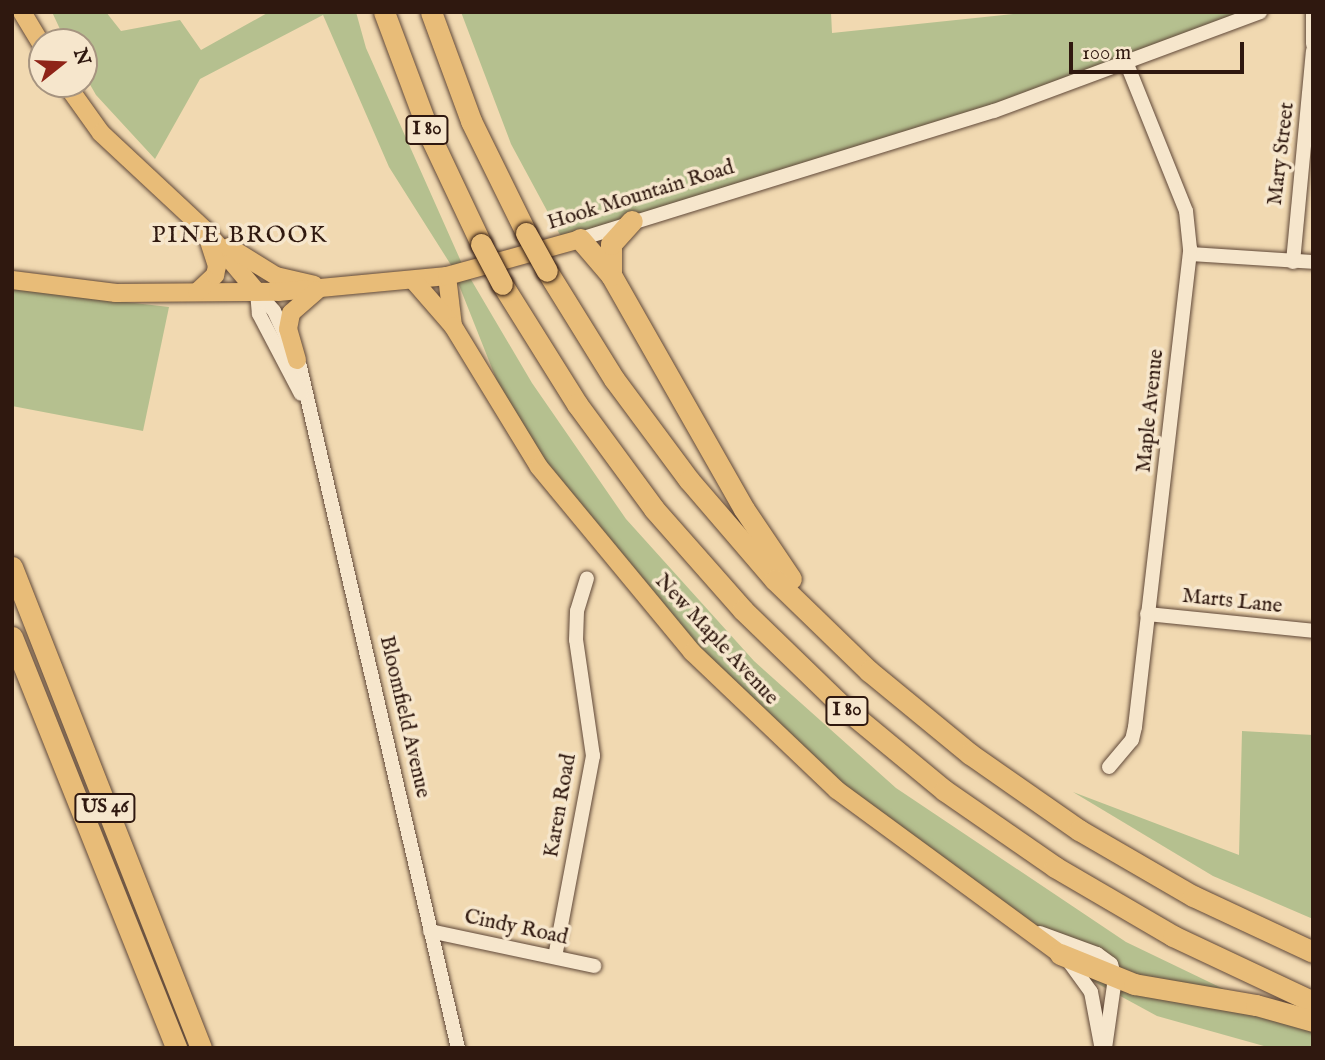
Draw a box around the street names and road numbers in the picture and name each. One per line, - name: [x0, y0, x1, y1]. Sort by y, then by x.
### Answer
- street label: Mary Street: [1263, 101, 1301, 207]
- road number: I 80: [404, 114, 450, 146]
- street label: Hook Mountain Road: [545, 156, 737, 236]
- street label: Maple Avenue: [1132, 348, 1170, 474]
- street label: New Maple Avenue: [649, 569, 783, 711]
- street label: Marts Lane: [1181, 584, 1283, 620]
- street label: Bloomfield Avenue: [373, 633, 435, 801]
- road number: I 80: [824, 696, 870, 726]
- street label: Karen Road: [539, 752, 583, 860]
- road number: US 46: [74, 792, 136, 824]
- street label: Cindy Road: [462, 905, 570, 951]

